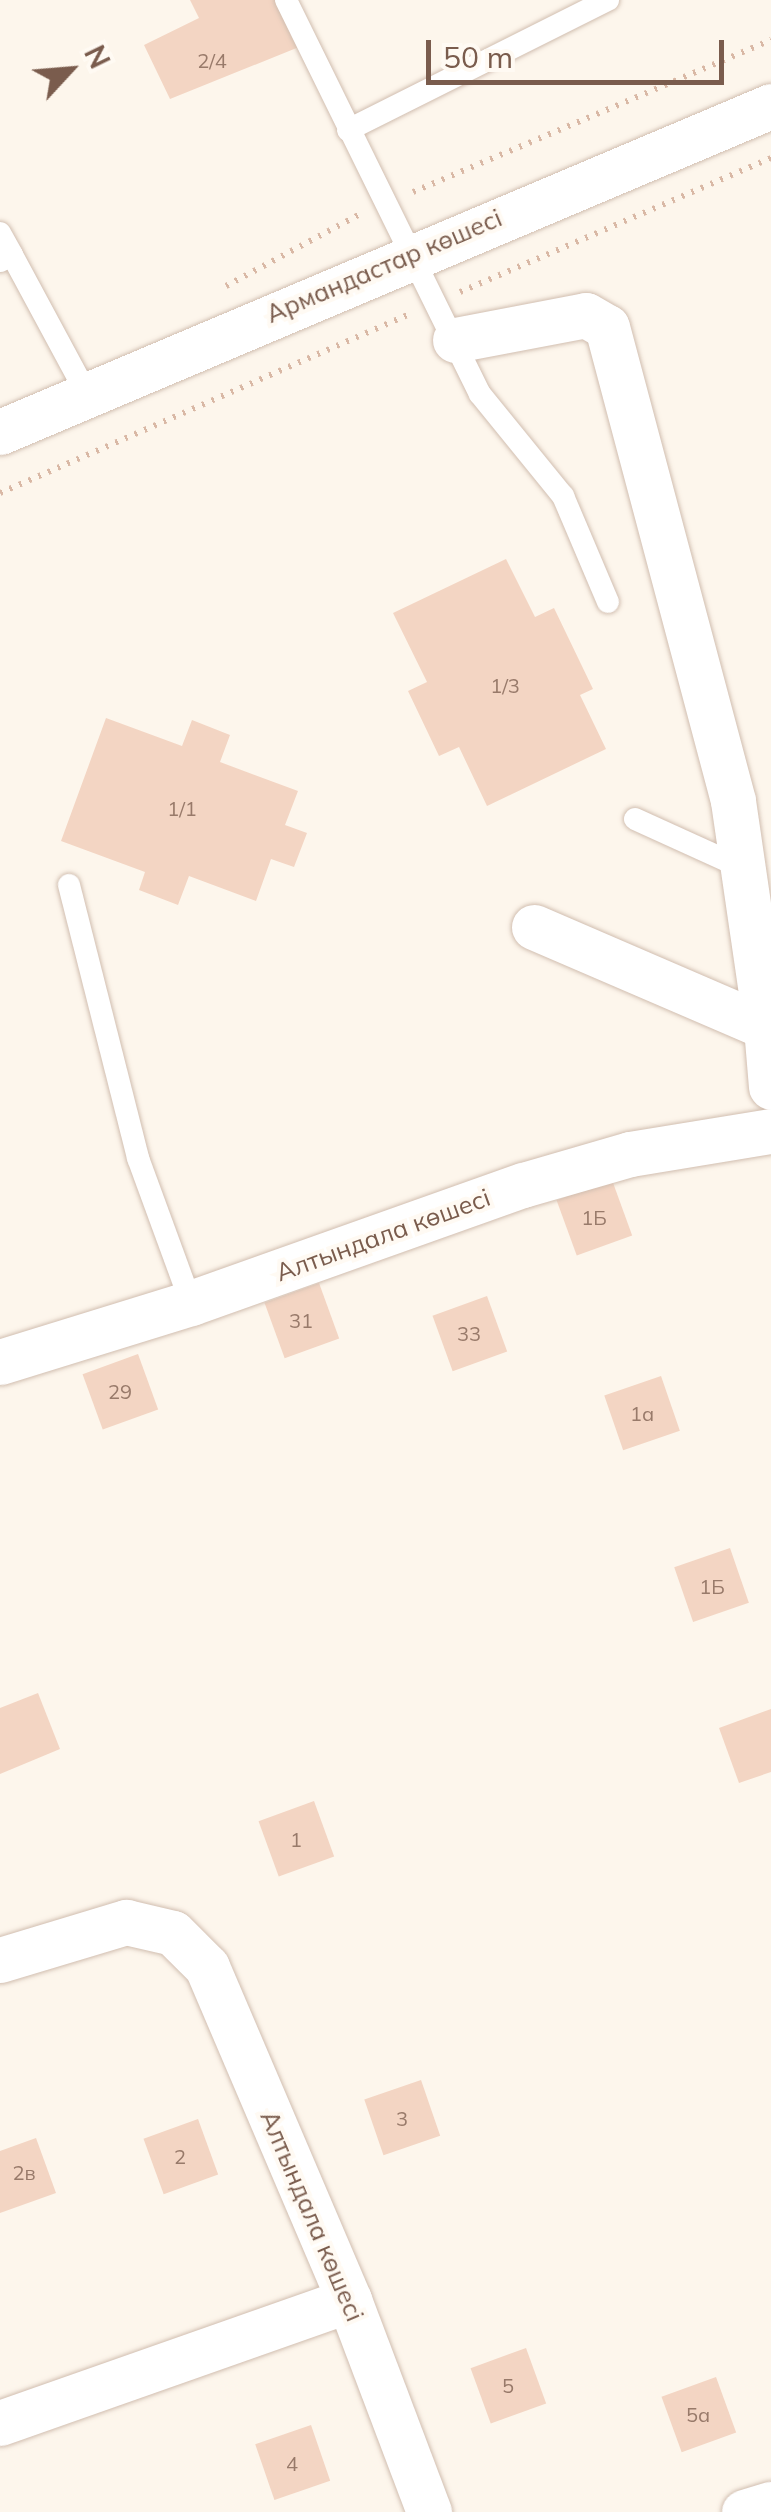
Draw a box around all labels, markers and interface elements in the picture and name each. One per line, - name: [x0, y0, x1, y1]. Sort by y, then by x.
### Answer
- north arrow: [20, 20, 120, 120]
- scale bar: [431, 20, 728, 82]
- text: 50 m: [443, 38, 513, 76]
- text: N: [77, 39, 118, 74]
- house number: 2/4: [197, 48, 227, 72]
- street label: Армандастар көшесі: [262, 203, 506, 329]
- house number: 1/3: [490, 673, 520, 697]
- house number: 1/1: [167, 796, 197, 820]
- street label: Алтындала көшесі: [272, 1182, 494, 1288]
- house number: 1Б: [581, 1205, 607, 1229]
- house number: 31: [289, 1308, 313, 1332]
- house number: 33: [457, 1321, 481, 1345]
- house number: 29: [108, 1379, 132, 1403]
- house number: 1а: [630, 1401, 654, 1425]
- house number: 1Б: [699, 1574, 725, 1598]
- house number: 1: [290, 1827, 302, 1851]
- street label: Алтындала көшесі: [254, 2106, 370, 2326]
- house number: 3: [396, 2106, 408, 2130]
- house number: 2: [174, 2144, 186, 2168]
- house number: 2в: [12, 2160, 36, 2184]
- house number: 5: [502, 2373, 514, 2397]
- house number: 5а: [686, 2402, 710, 2426]
- house number: 4: [286, 2451, 298, 2475]

